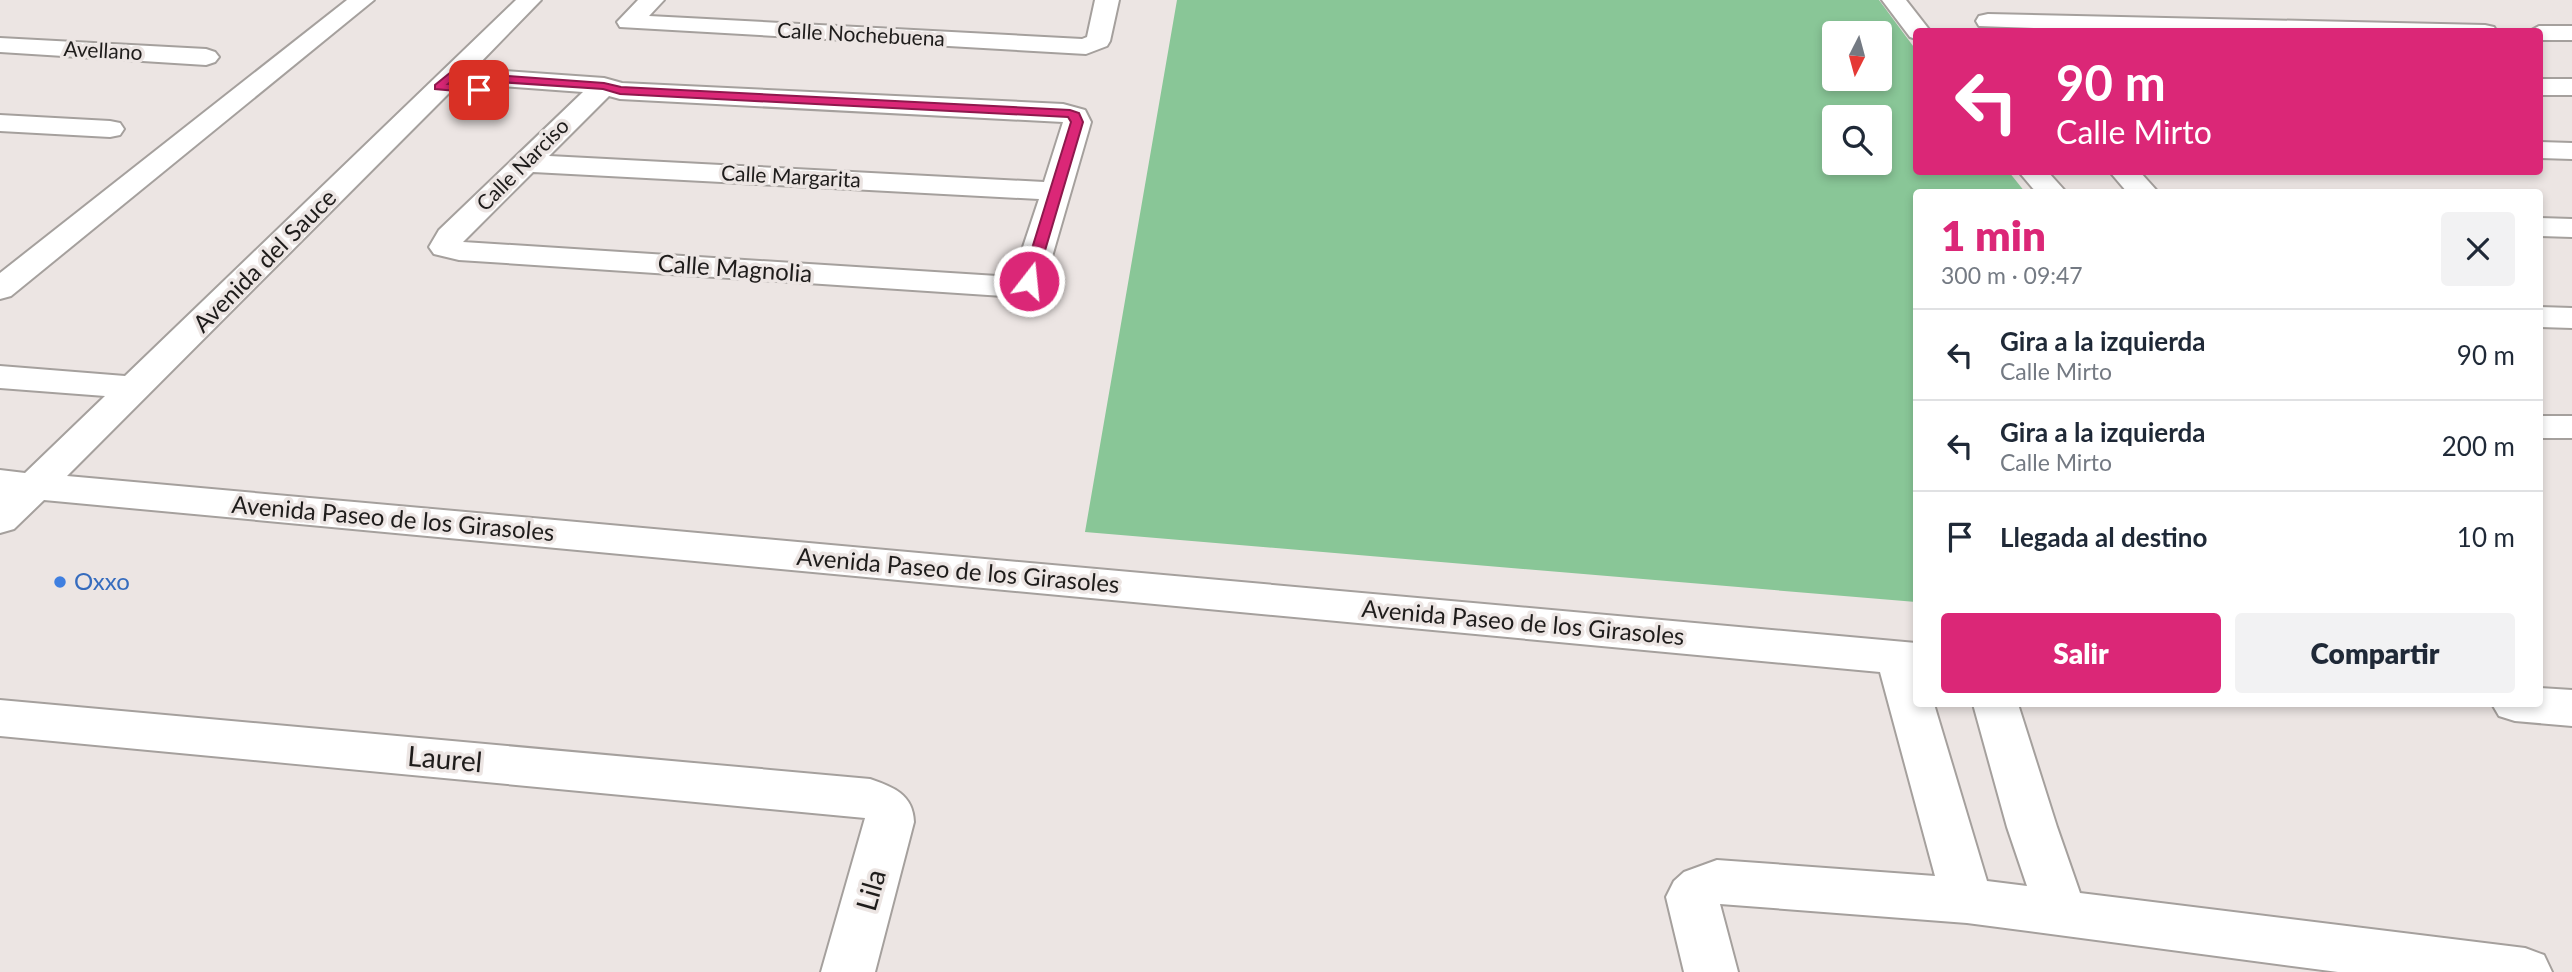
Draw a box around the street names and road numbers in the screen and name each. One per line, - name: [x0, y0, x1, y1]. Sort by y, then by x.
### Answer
- street label: Calle Nochebuena: [777, 17, 946, 50]
- street label: Avellano: [63, 35, 143, 64]
- street label: Calle Narciso: [471, 113, 573, 215]
- street label: Calle Margarita: [721, 159, 862, 192]
- street label: Avenida del Sauce: [186, 182, 342, 338]
- street label: Calle Magnolia: [657, 248, 813, 287]
- street label: Avenida Paseo de los Girasoles: [231, 489, 556, 546]
- street label: Avenida Paseo de los Girasoles: [796, 541, 1121, 598]
- street label: Avenida Paseo de los Girasoles: [1361, 593, 1686, 650]
- street label: Laurel: [406, 738, 484, 778]
- street label: Lila: [848, 865, 892, 914]

